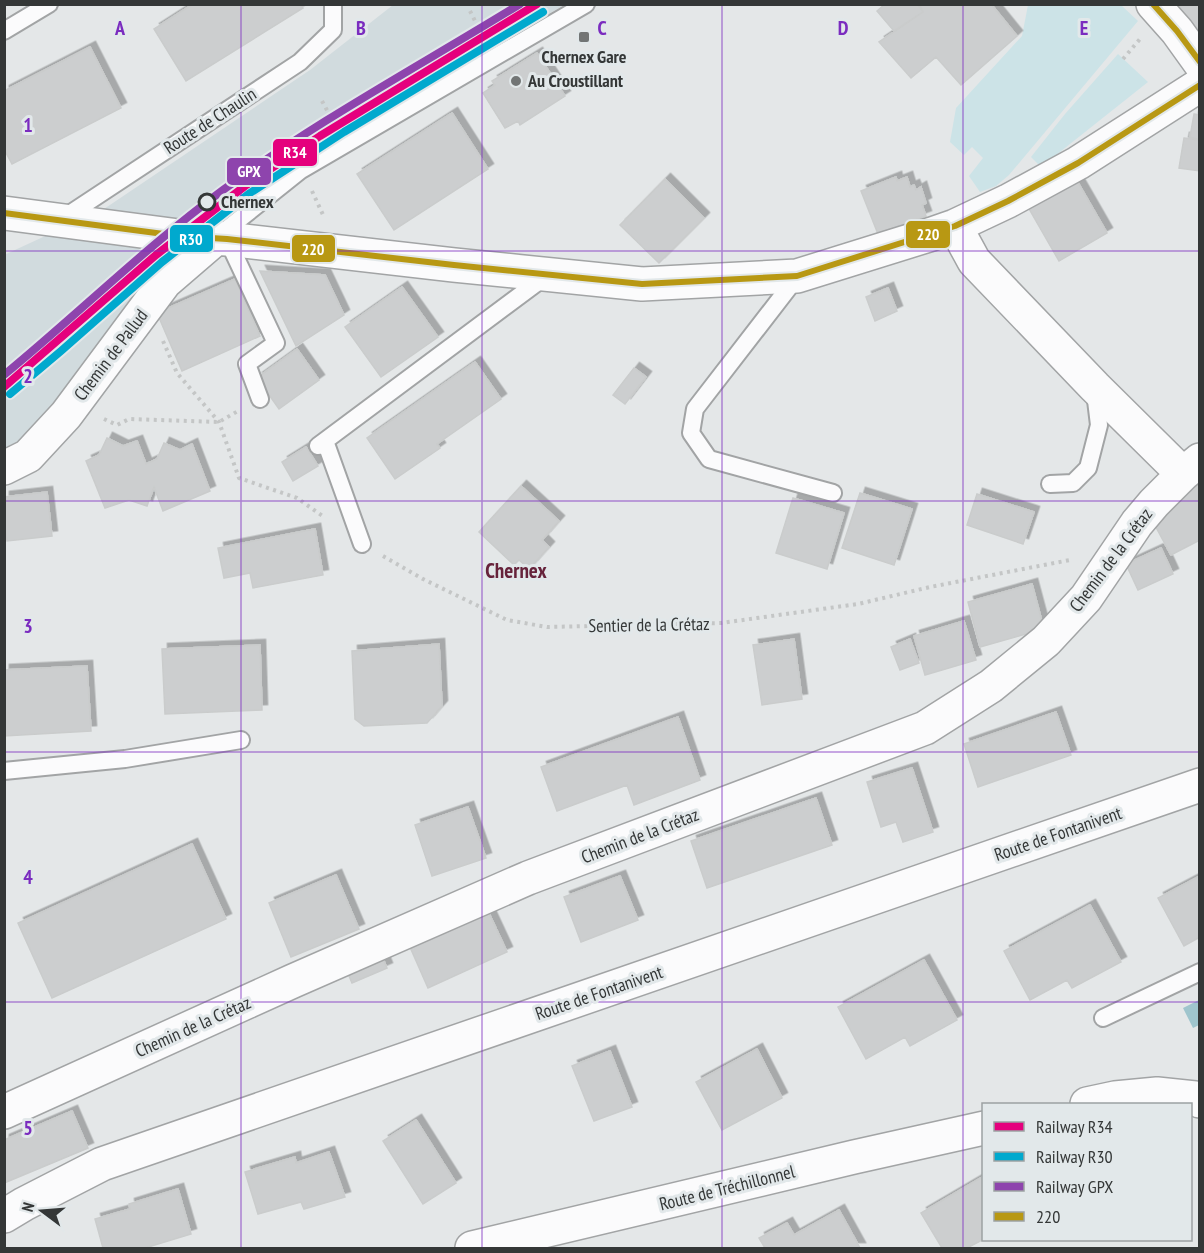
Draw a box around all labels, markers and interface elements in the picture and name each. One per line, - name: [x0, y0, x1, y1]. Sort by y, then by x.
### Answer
- text: A: [114, 15, 126, 41]
- text: B: [356, 15, 366, 41]
- text: C: [597, 15, 607, 41]
- text: D: [838, 15, 849, 41]
- text: E: [1080, 15, 1088, 41]
- marker: Chernex Gare: [577, 30, 591, 44]
- place label: Chernex Gare: [541, 45, 627, 68]
- place label: Au Croustillant: [527, 69, 624, 92]
- marker: Au Croustillant: [509, 74, 523, 88]
- street label: Route de Chaulin: [159, 82, 260, 159]
- text: 1: [23, 112, 33, 138]
- line badge: R34: [272, 138, 318, 167]
- text: R34: [283, 142, 307, 162]
- line badge: GPX: [226, 157, 272, 186]
- text: GPX: [237, 161, 261, 181]
- place label: Chernex: [221, 190, 274, 213]
- marker: Chernex: [198, 193, 216, 211]
- line badge: 220: [905, 220, 951, 249]
- line badge: R30: [169, 224, 214, 253]
- text: 220: [917, 224, 940, 244]
- text: R30: [179, 229, 203, 249]
- line badge: 220: [291, 234, 336, 263]
- text: 220: [302, 239, 325, 259]
- street label: Chemin de Pallud: [69, 304, 153, 405]
- text: 2: [23, 363, 33, 389]
- street label: Chemin de la Crétaz: [1064, 503, 1157, 616]
- district label: Chernex: [485, 557, 548, 584]
- street label: Sentier de la Crétaz: [588, 612, 710, 637]
- text: 3: [23, 613, 33, 639]
- street label: Route de Fontanivent: [991, 801, 1124, 866]
- street label: Chemin de la Crétaz: [578, 803, 702, 869]
- text: 4: [23, 864, 33, 890]
- street label: Route de Fontanivent: [532, 960, 665, 1025]
- street label: Chemin de la Crétaz: [131, 991, 254, 1062]
- legend: [982, 1103, 1192, 1241]
- text: 5: [23, 1115, 33, 1141]
- text: Railway R34: [1036, 1115, 1113, 1138]
- text: Railway R30: [1036, 1145, 1113, 1168]
- street label: Route de Tréchillonnel: [657, 1159, 798, 1215]
- text: Railway GPX: [1036, 1175, 1113, 1198]
- north arrow: [12, 1181, 72, 1241]
- text: N: [17, 1200, 38, 1214]
- text: 220: [1036, 1205, 1060, 1228]

